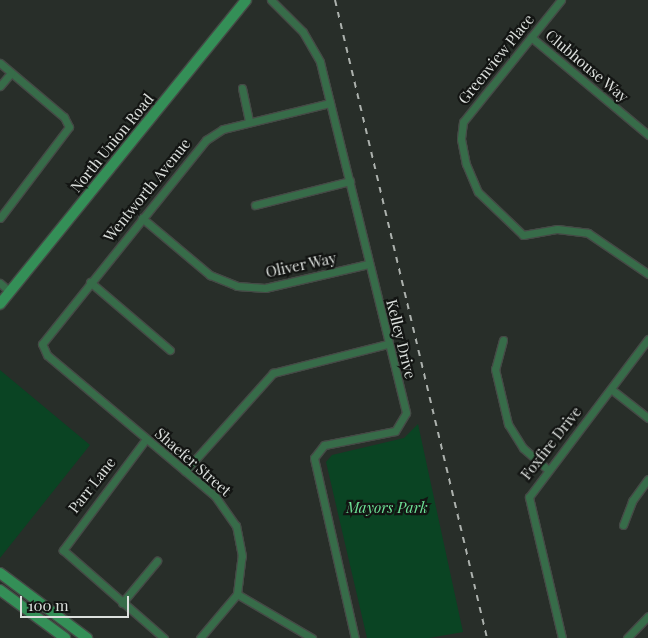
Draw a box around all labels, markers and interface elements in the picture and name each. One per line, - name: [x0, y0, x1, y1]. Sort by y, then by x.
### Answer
- street label: Greenview Place: [454, 10, 538, 108]
- street label: Clubhouse Way: [542, 26, 632, 106]
- street label: North Union Road: [67, 90, 157, 196]
- street label: Wentworth Avenue: [100, 135, 194, 245]
- street label: Oliver Way: [264, 249, 338, 281]
- street label: Kelley Drive: [382, 297, 420, 381]
- street label: Foxfire Drive: [517, 403, 585, 483]
- street label: Shaefer Street: [151, 424, 235, 500]
- street label: Parr Lane: [65, 453, 119, 517]
- park label: Mayors Park: [346, 499, 428, 517]
- scale bar: [22, 586, 131, 618]
- text: 100 m: [28, 595, 69, 615]

